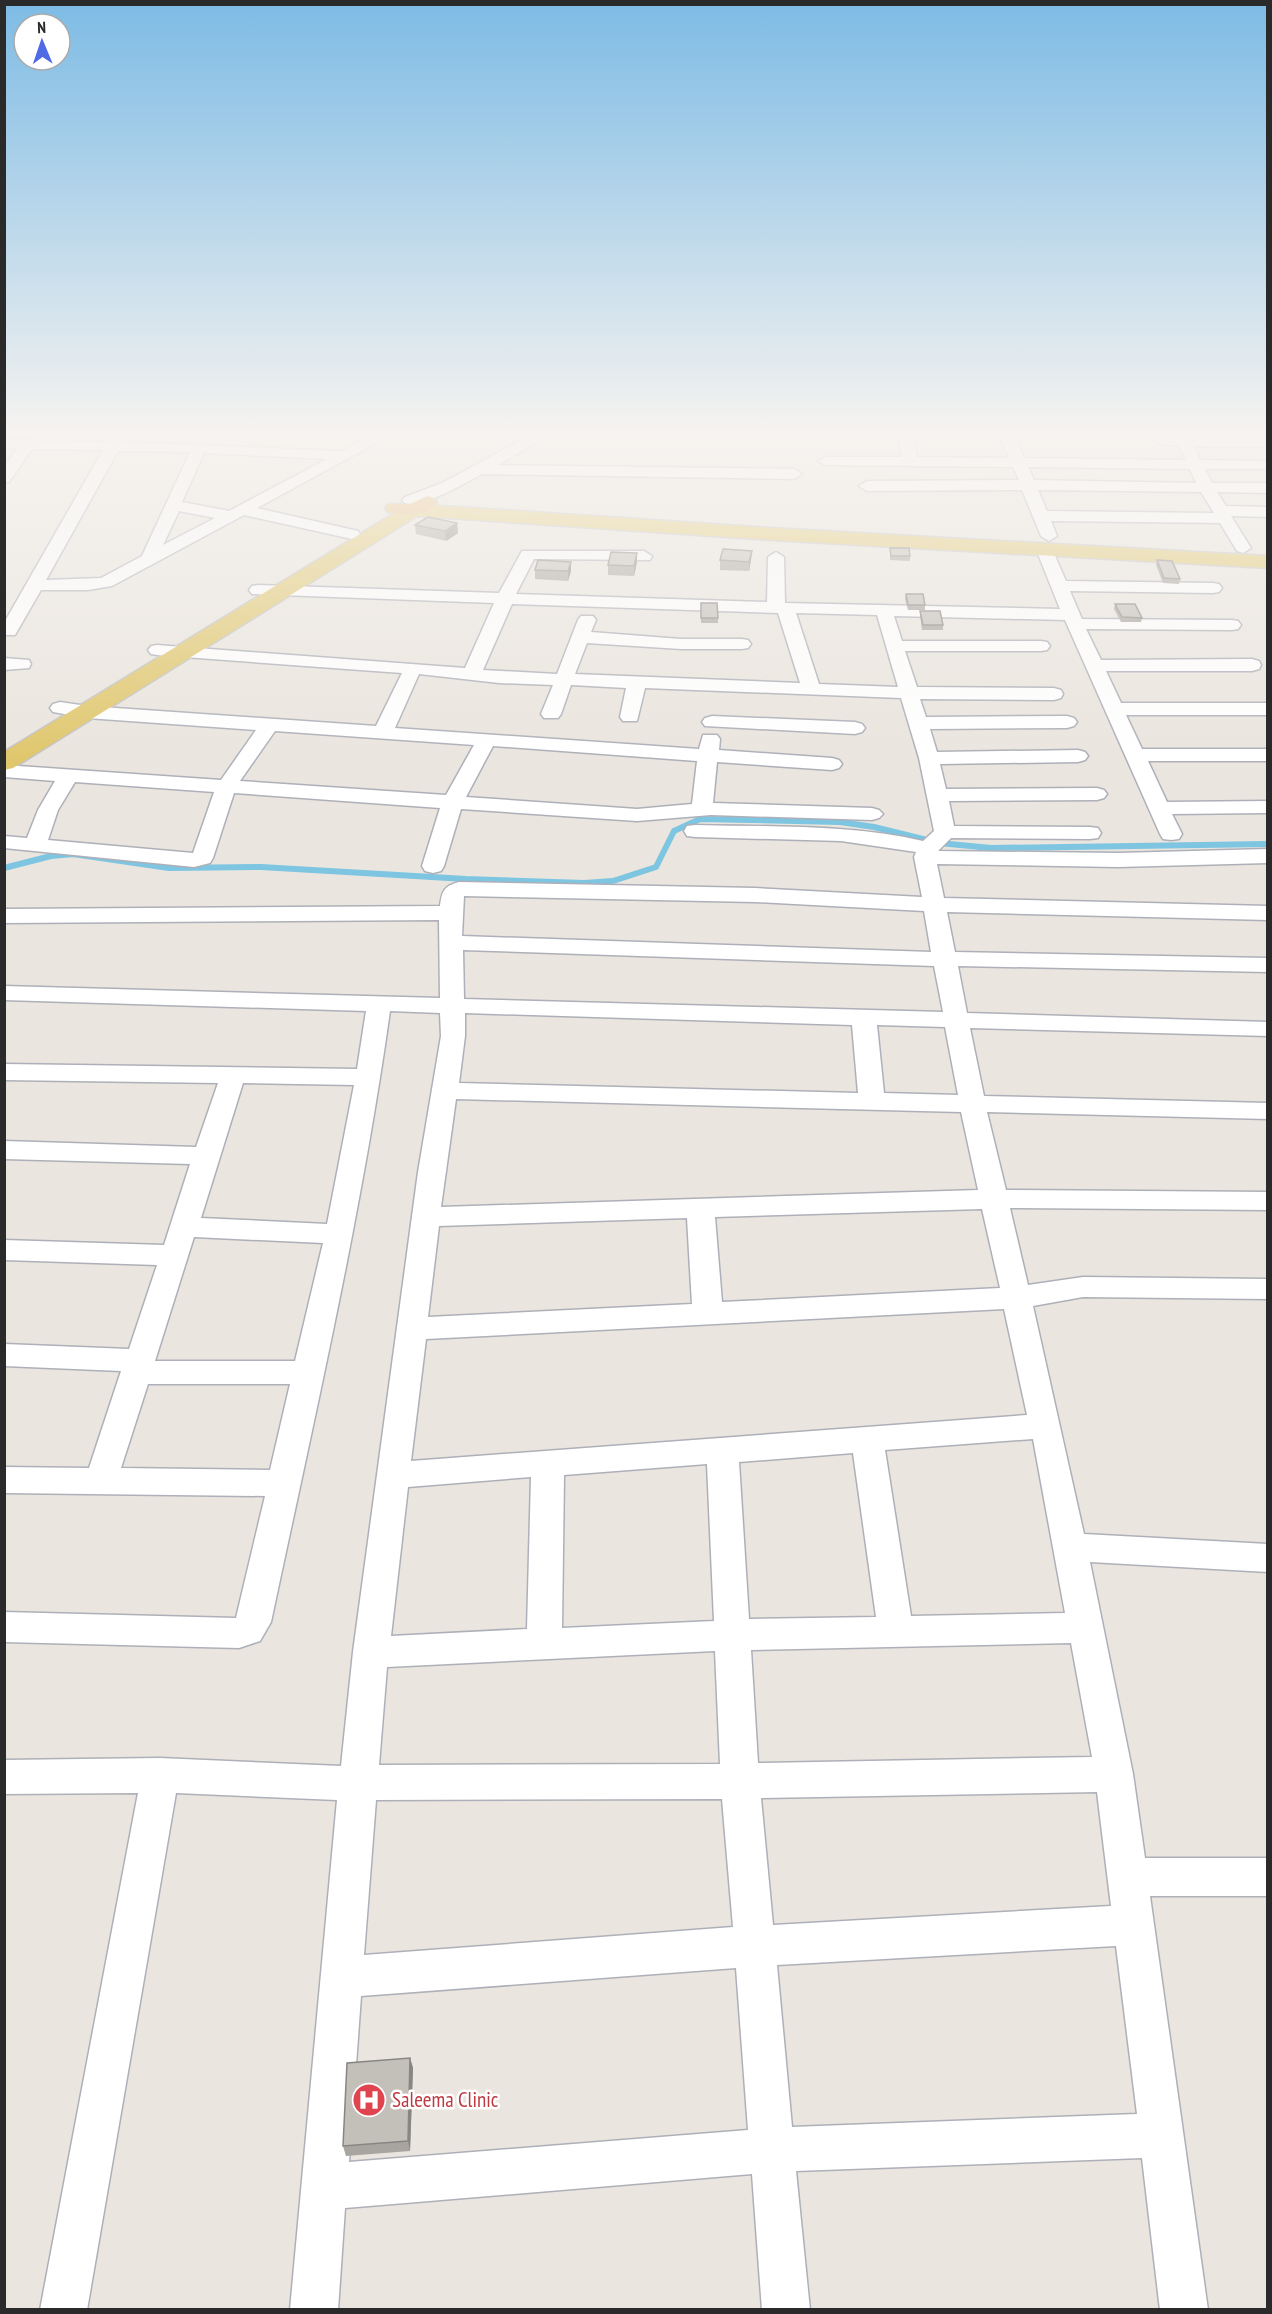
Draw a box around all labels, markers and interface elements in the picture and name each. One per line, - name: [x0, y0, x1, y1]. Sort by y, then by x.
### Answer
- north arrow: [12, 12, 72, 72]
- text: N: [37, 17, 46, 37]
- hospital icon: Saleema Clinic: [351, 2082, 387, 2118]
- place label: Saleema Clinic: [392, 2086, 499, 2113]

